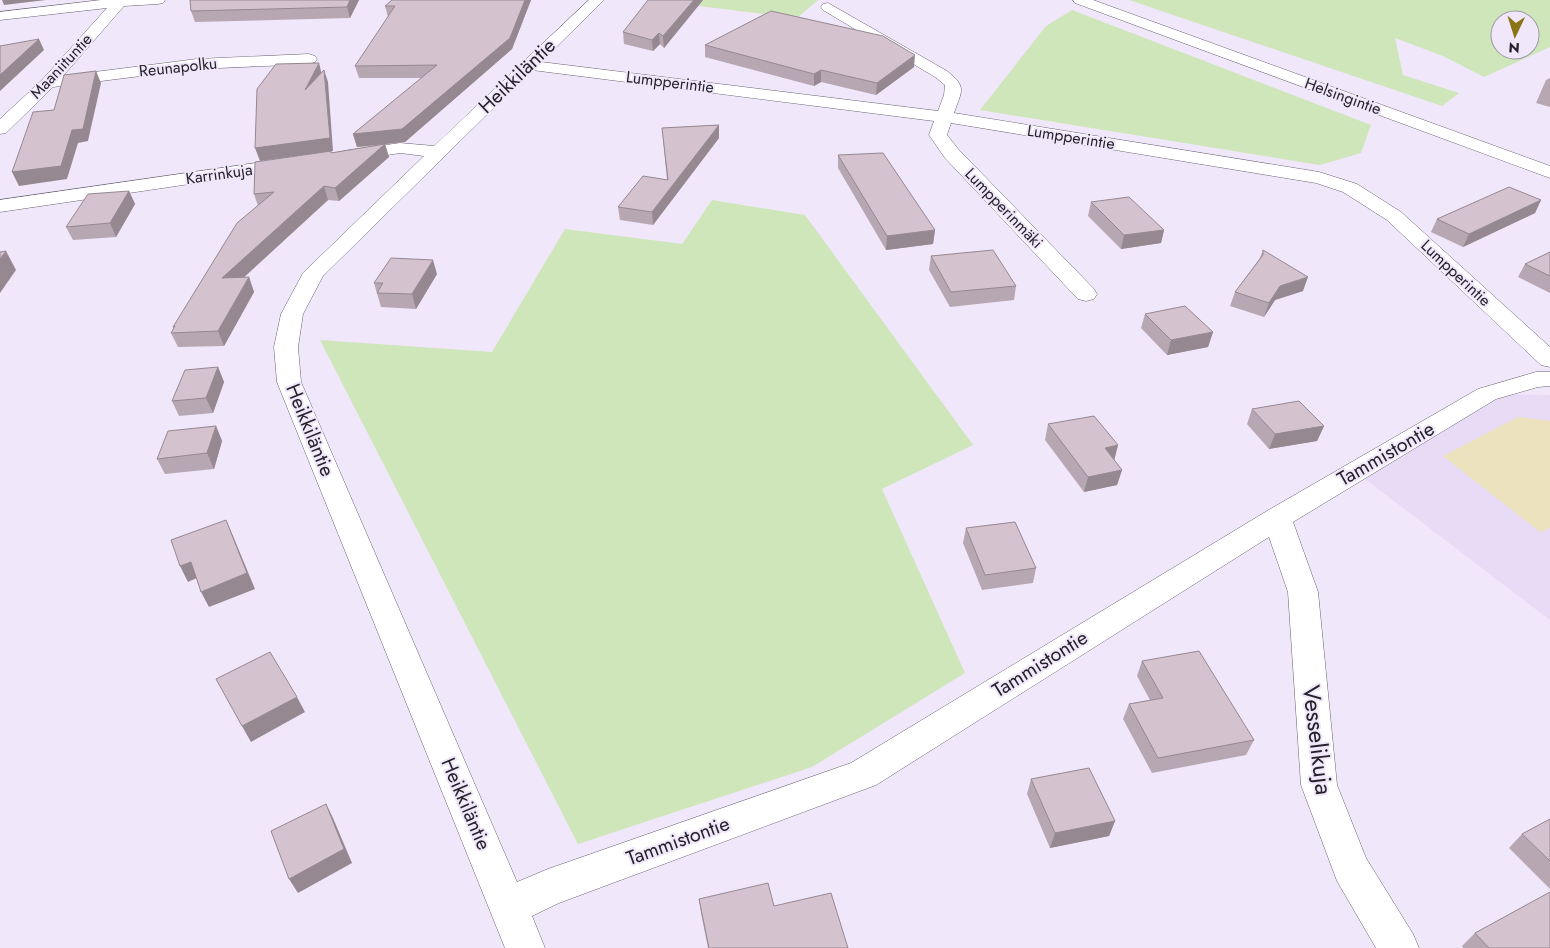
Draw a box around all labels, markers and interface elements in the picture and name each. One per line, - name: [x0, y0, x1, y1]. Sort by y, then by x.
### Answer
- north arrow: [1490, 10, 1540, 60]
- street label: Maaniituntie: [25, 28, 97, 104]
- street label: Heikkiläntie: [472, 32, 562, 120]
- text: N: [1508, 38, 1520, 58]
- street label: Reunapolku: [138, 51, 218, 83]
- street label: Lumpperintie: [625, 65, 715, 99]
- street label: Helsingintie: [1301, 71, 1385, 121]
- street label: Lumpperintie: [1025, 119, 1117, 155]
- street label: Karrinkuja: [184, 158, 254, 190]
- street label: Lumpperinmäki: [960, 163, 1048, 253]
- street label: Lumpperintie: [1416, 234, 1496, 312]
- street label: Heikkiläntie: [278, 379, 342, 481]
- street label: Tammistontie: [1332, 414, 1440, 494]
- street label: Tammistontie: [987, 623, 1093, 705]
- street label: Vesselikuja: [1294, 683, 1342, 797]
- street label: Heikkiläntie: [434, 753, 498, 855]
- street label: Tammistontie: [622, 809, 734, 873]

